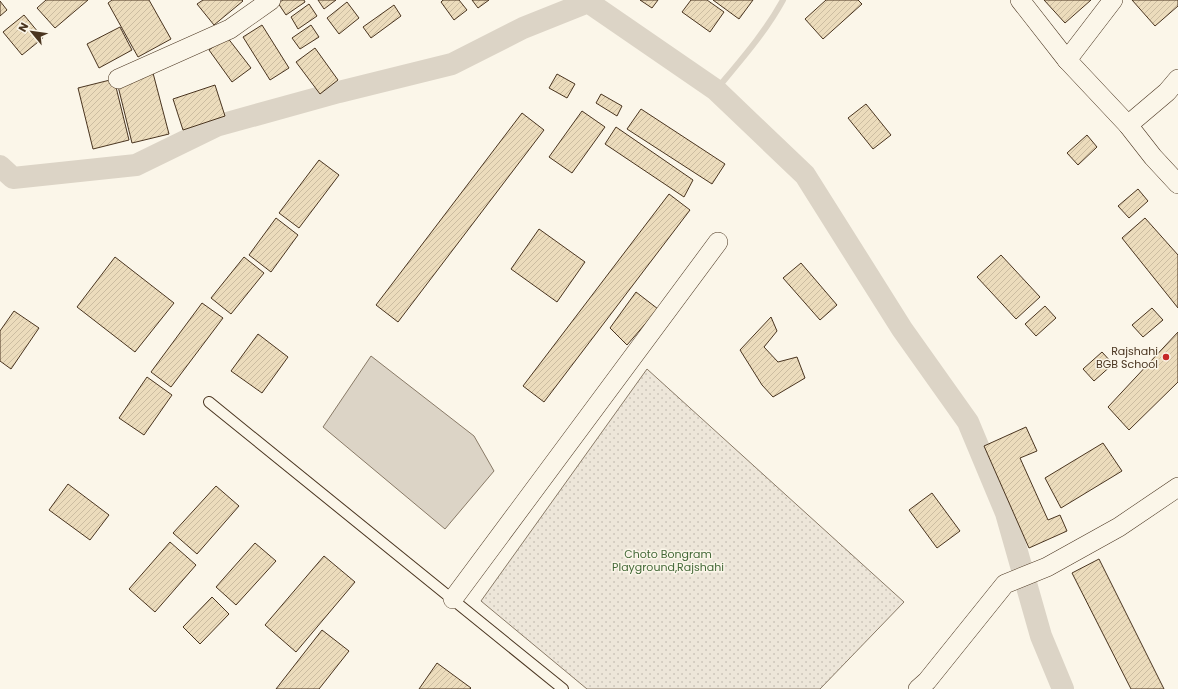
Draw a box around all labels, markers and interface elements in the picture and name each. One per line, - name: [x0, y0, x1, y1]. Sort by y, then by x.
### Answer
- north arrow: [12, 12, 52, 52]
- text: N: [14, 20, 32, 35]
- place label: Rajshahi BGB School: [1096, 343, 1158, 372]
- marker: Rajshahi BGB School: [1161, 352, 1171, 362]
- park label: Choto Bongram Playground,Rajshahi: [612, 546, 724, 575]

